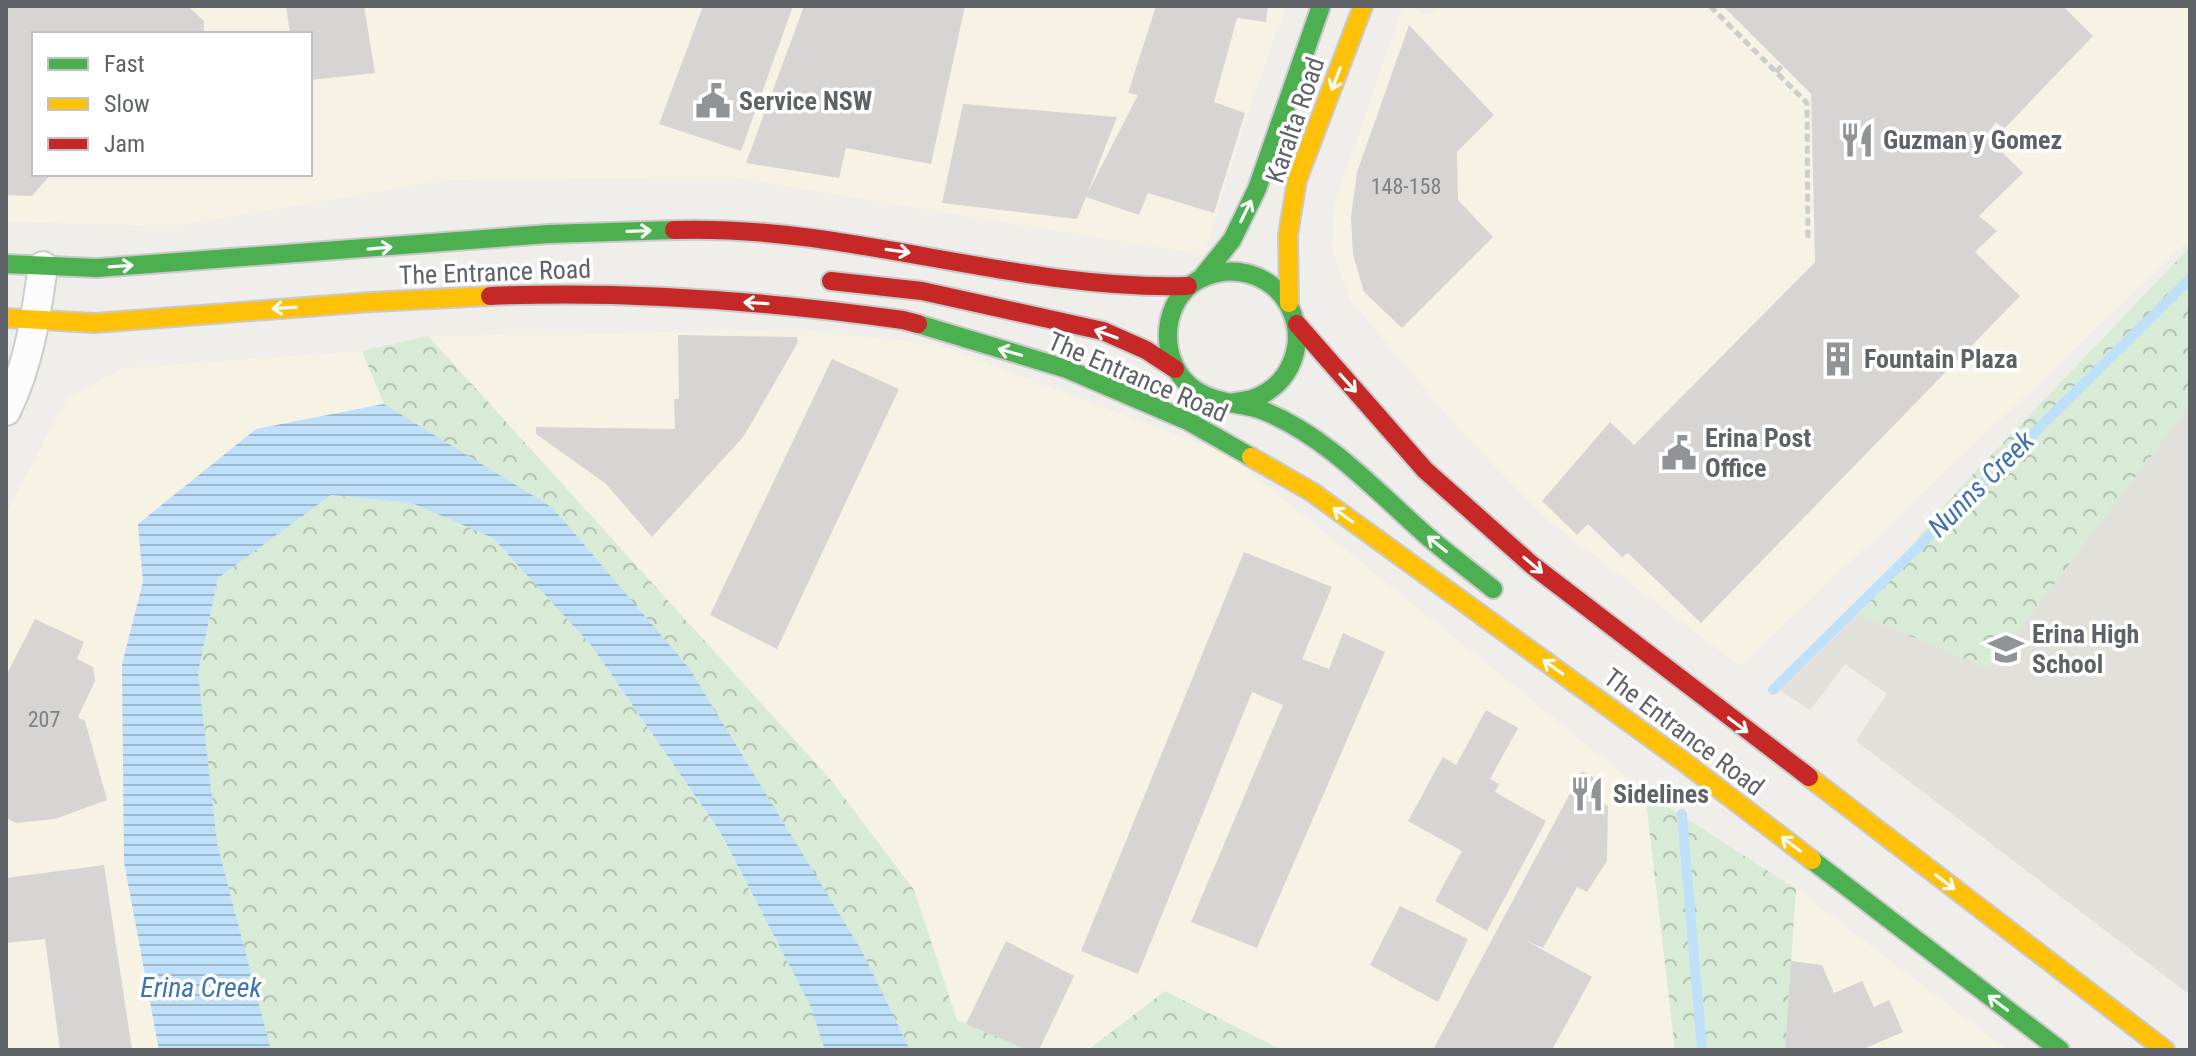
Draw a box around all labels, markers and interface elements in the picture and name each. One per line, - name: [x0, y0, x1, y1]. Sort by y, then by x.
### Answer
- legend: [32, 32, 312, 176]
- text: Fast: [104, 50, 145, 78]
- street label: Karalta Road: [1260, 53, 1330, 187]
- one-way arrow: [1327, 66, 1342, 91]
- public building icon: Service NSW: [694, 82, 732, 120]
- place label: Service NSW: [739, 86, 872, 116]
- text: Slow: [104, 90, 150, 118]
- restaurant icon: Guzman y Gomez: [1838, 121, 1876, 159]
- place label: Guzman y Gomez: [1883, 125, 2062, 155]
- text: Jam: [104, 130, 145, 158]
- house number: 148-158: [1371, 174, 1441, 199]
- one-way arrow: [1239, 200, 1254, 224]
- one-way arrow: [625, 224, 652, 239]
- one-way arrow: [366, 241, 393, 256]
- one-way arrow: [885, 244, 910, 259]
- street label: The Entrance Road: [398, 254, 592, 290]
- one-way arrow: [107, 258, 134, 273]
- one-way arrow: [743, 295, 770, 310]
- one-way arrow: [271, 301, 298, 316]
- one-way arrow: [1094, 325, 1119, 340]
- street label: The Entrance Road: [1044, 326, 1232, 428]
- building icon: Fountain Plaza: [1819, 340, 1857, 378]
- one-way arrow: [998, 344, 1024, 359]
- place label: Fountain Plaza: [1864, 344, 2018, 374]
- one-way arrow: [1339, 373, 1357, 393]
- place label: Erina Post Office: [1705, 423, 1811, 483]
- water label: Nunns Creek: [1921, 424, 2041, 544]
- public building icon: Erina Post Office: [1660, 434, 1698, 472]
- one-way arrow: [1332, 507, 1354, 523]
- one-way arrow: [1427, 535, 1448, 553]
- one-way arrow: [1522, 556, 1543, 574]
- place label: Erina High School: [2032, 619, 2139, 679]
- school or university icon: Erina High School: [1987, 630, 2025, 668]
- one-way arrow: [1543, 659, 1565, 675]
- street label: The Entrance Road: [1598, 662, 1770, 802]
- house number: 207: [28, 707, 60, 732]
- one-way arrow: [1727, 716, 1748, 733]
- restaurant icon: Sidelines: [1568, 775, 1606, 813]
- place label: Sidelines: [1613, 779, 1709, 809]
- one-way arrow: [1781, 836, 1802, 853]
- one-way arrow: [1934, 874, 1955, 891]
- water label: Erina Creek: [140, 971, 263, 1004]
- one-way arrow: [1988, 994, 2009, 1011]

